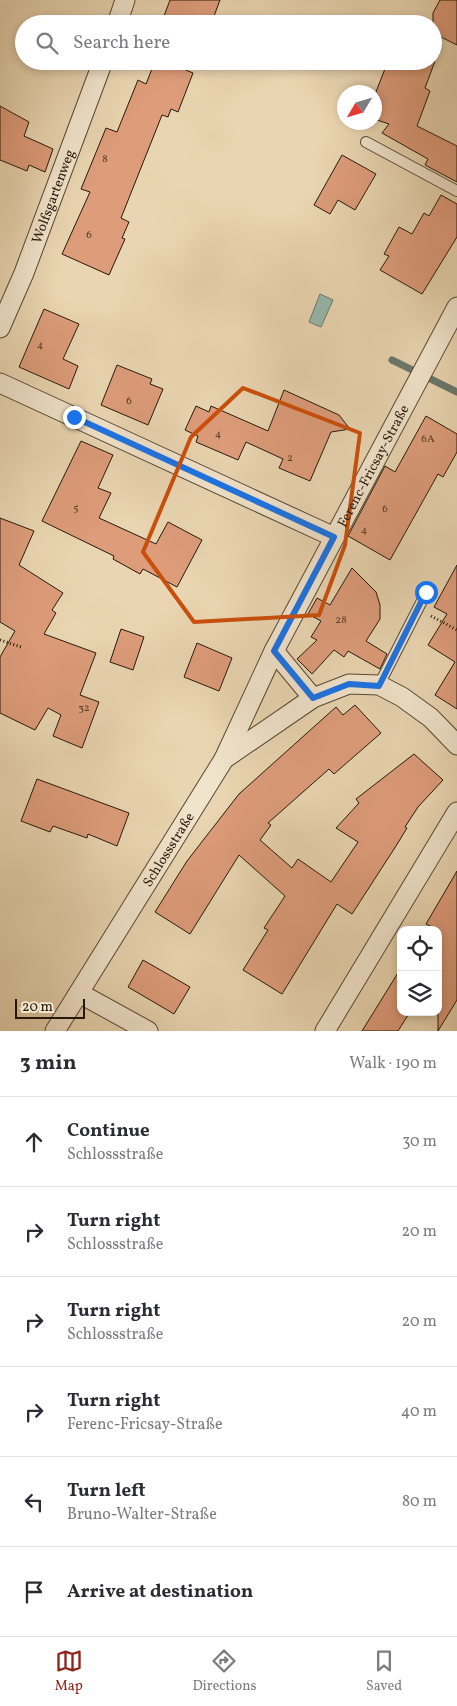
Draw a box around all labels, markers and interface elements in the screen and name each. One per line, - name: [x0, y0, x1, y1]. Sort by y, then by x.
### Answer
- search box: [15, 15, 442, 70]
- icon: search: [33, 29, 61, 57]
- text: Search here: [73, 30, 170, 56]
- north arrow: [337, 85, 382, 130]
- street label: Wolfsgartenweg: [28, 147, 80, 246]
- house number: 8: [102, 152, 108, 167]
- house number: 6: [86, 228, 92, 243]
- house number: 4: [37, 338, 44, 353]
- house number: 6: [126, 394, 132, 409]
- street label: Ferenc-Fricsay-Straße: [334, 401, 415, 531]
- route end: [63, 406, 86, 429]
- house number: 4: [215, 427, 222, 442]
- house number: 6A: [421, 432, 435, 447]
- house number: 2: [287, 451, 293, 466]
- house number: 5: [73, 501, 79, 516]
- house number: 6: [382, 502, 388, 517]
- house number: 4: [361, 523, 368, 538]
- route start: [415, 581, 438, 604]
- house number: 28: [335, 613, 347, 628]
- house number: 32: [78, 701, 90, 716]
- street label: Schlossstraße: [139, 809, 200, 891]
- map controls: [397, 926, 442, 1016]
- button: locate: [397, 926, 442, 971]
- button: layers: [397, 971, 442, 1016]
- scale bar: [15, 996, 85, 1019]
- text: 20 m: [22, 998, 53, 1017]
- text: 3 min: [20, 1049, 76, 1078]
- text: Walk · 190 m: [349, 1053, 437, 1075]
- text: Continue: [67, 1118, 150, 1144]
- icon: ahead: [20, 1128, 48, 1156]
- text: 30 m: [402, 1131, 437, 1153]
- text: Schlossstraße: [67, 1144, 163, 1166]
- text: Turn right: [67, 1208, 160, 1234]
- icon: right: [20, 1218, 48, 1246]
- text: 20 m: [402, 1221, 437, 1243]
- text: Schlossstraße: [67, 1234, 163, 1256]
- text: Turn right: [67, 1298, 160, 1324]
- icon: right: [20, 1308, 48, 1336]
- text: 20 m: [402, 1311, 437, 1333]
- text: Schlossstraße: [67, 1324, 163, 1346]
- text: Turn right: [67, 1388, 160, 1414]
- icon: right: [20, 1398, 48, 1426]
- text: 40 m: [401, 1401, 437, 1423]
- text: Ferenc-Fricsay-Straße: [67, 1414, 223, 1436]
- text: Turn left: [67, 1478, 146, 1504]
- icon: left: [20, 1488, 48, 1516]
- text: 80 m: [402, 1491, 437, 1513]
- text: Bruno-Walter-Straße: [67, 1504, 217, 1526]
- icon: arrive: [20, 1578, 48, 1606]
- text: Arrive at destination: [67, 1579, 253, 1605]
- tab: Map: [55, 1647, 83, 1696]
- tab: Directions: [192, 1647, 257, 1696]
- tab: Saved: [366, 1647, 402, 1696]

